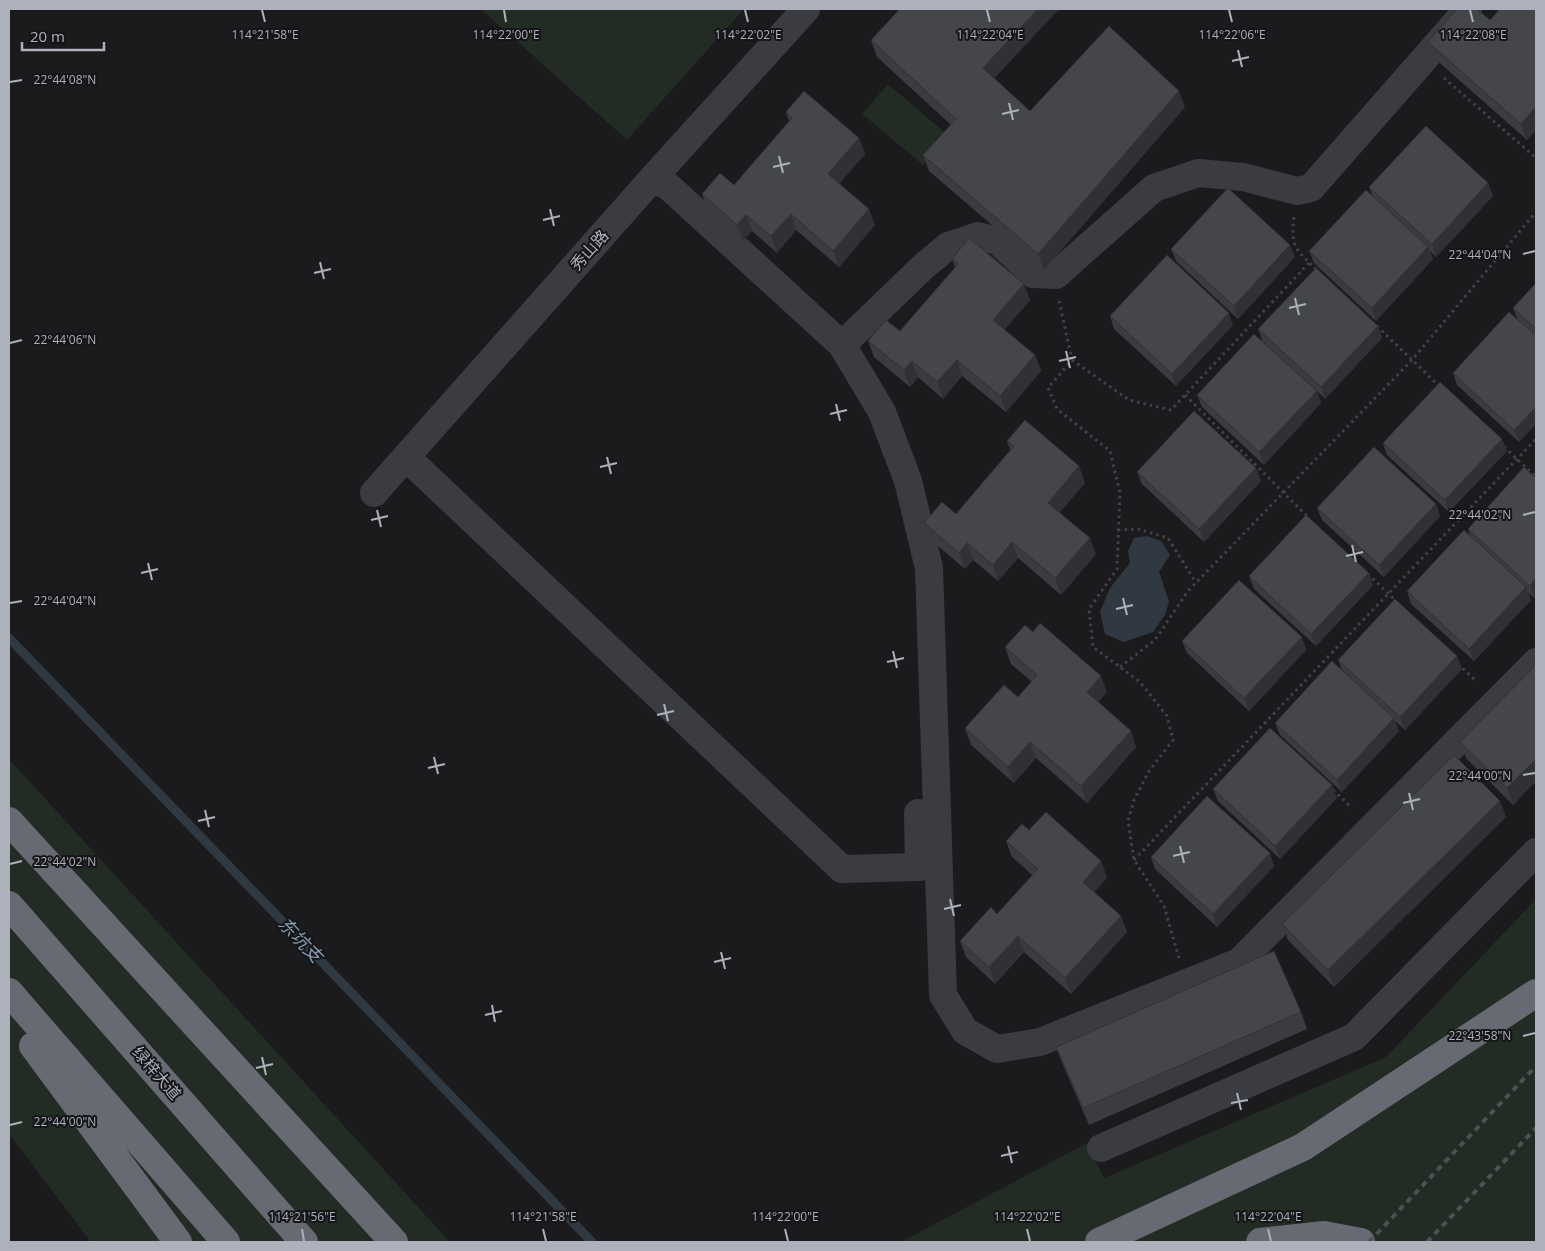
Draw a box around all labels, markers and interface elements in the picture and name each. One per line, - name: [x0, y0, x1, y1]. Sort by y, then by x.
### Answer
- scale bar: [22, 20, 105, 52]
- text: 20 m: [30, 26, 65, 46]
- text: 114°21'58"E: [231, 26, 299, 43]
- text: 114°22'00"E: [472, 26, 540, 43]
- text: 114°22'02"E: [714, 26, 782, 43]
- text: 114°22'04"E: [956, 26, 1024, 43]
- text: 114°22'06"E: [1198, 26, 1266, 43]
- text: 114°22'08"E: [1439, 26, 1507, 43]
- text: 22°44'08"N: [34, 71, 96, 88]
- street label: 秀山路: [565, 225, 613, 275]
- text: 22°44'04"N: [1449, 246, 1511, 263]
- text: 22°44'06"N: [34, 331, 96, 348]
- text: 22°44'02"N: [1449, 506, 1511, 523]
- text: 22°44'04"N: [34, 592, 96, 609]
- text: 22°44'00"N: [1449, 767, 1511, 784]
- text: 22°44'02"N: [34, 853, 96, 870]
- water label: 东坑支: [273, 912, 329, 969]
- text: 22°43'58"N: [1449, 1027, 1511, 1044]
- street label: 绿梓大道: [128, 1042, 186, 1104]
- text: 22°44'00"N: [34, 1113, 96, 1130]
- text: 114°21'56"E: [268, 1208, 336, 1225]
- text: 114°21'58"E: [509, 1208, 577, 1225]
- text: 114°22'00"E: [751, 1208, 819, 1225]
- text: 114°22'02"E: [993, 1208, 1061, 1225]
- text: 114°22'04"E: [1234, 1208, 1302, 1225]

